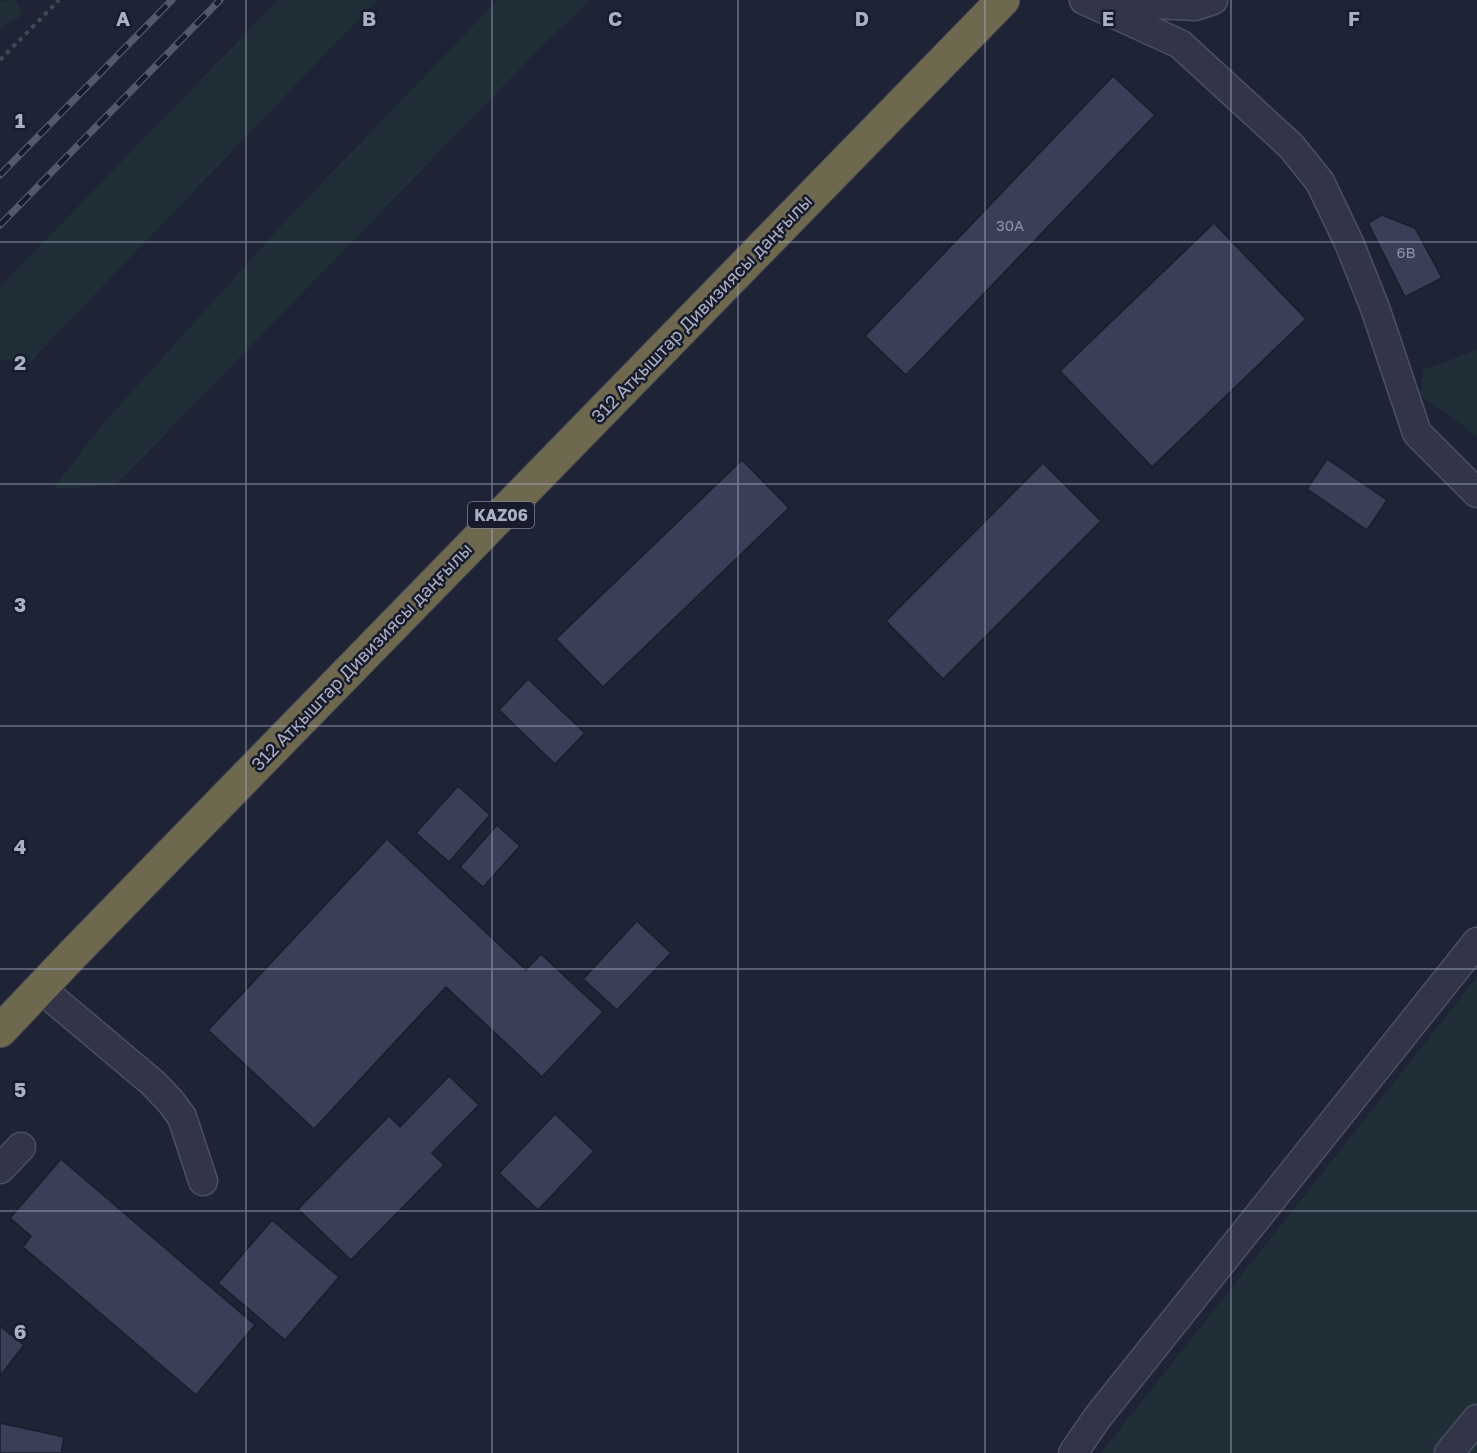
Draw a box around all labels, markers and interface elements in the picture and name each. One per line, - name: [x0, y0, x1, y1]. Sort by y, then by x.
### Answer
- text: A: [116, 6, 130, 30]
- text: B: [362, 6, 376, 30]
- text: C: [608, 6, 622, 30]
- text: D: [855, 6, 869, 30]
- text: E: [1102, 6, 1114, 30]
- text: F: [1348, 6, 1360, 30]
- text: 1: [15, 108, 25, 132]
- street label: 312 Атқыштар Дивизиясы даңғылы: [586, 190, 816, 427]
- house number: 30А: [996, 216, 1024, 234]
- house number: 6В: [1396, 243, 1416, 261]
- text: 2: [14, 350, 26, 374]
- road number: KАZ06: [468, 502, 534, 528]
- street label: 312 Атқыштар Дивизиясы даңғылы: [246, 538, 476, 775]
- text: 3: [14, 592, 26, 616]
- text: 4: [14, 834, 26, 858]
- text: 5: [14, 1077, 26, 1101]
- text: 6: [14, 1319, 26, 1343]

